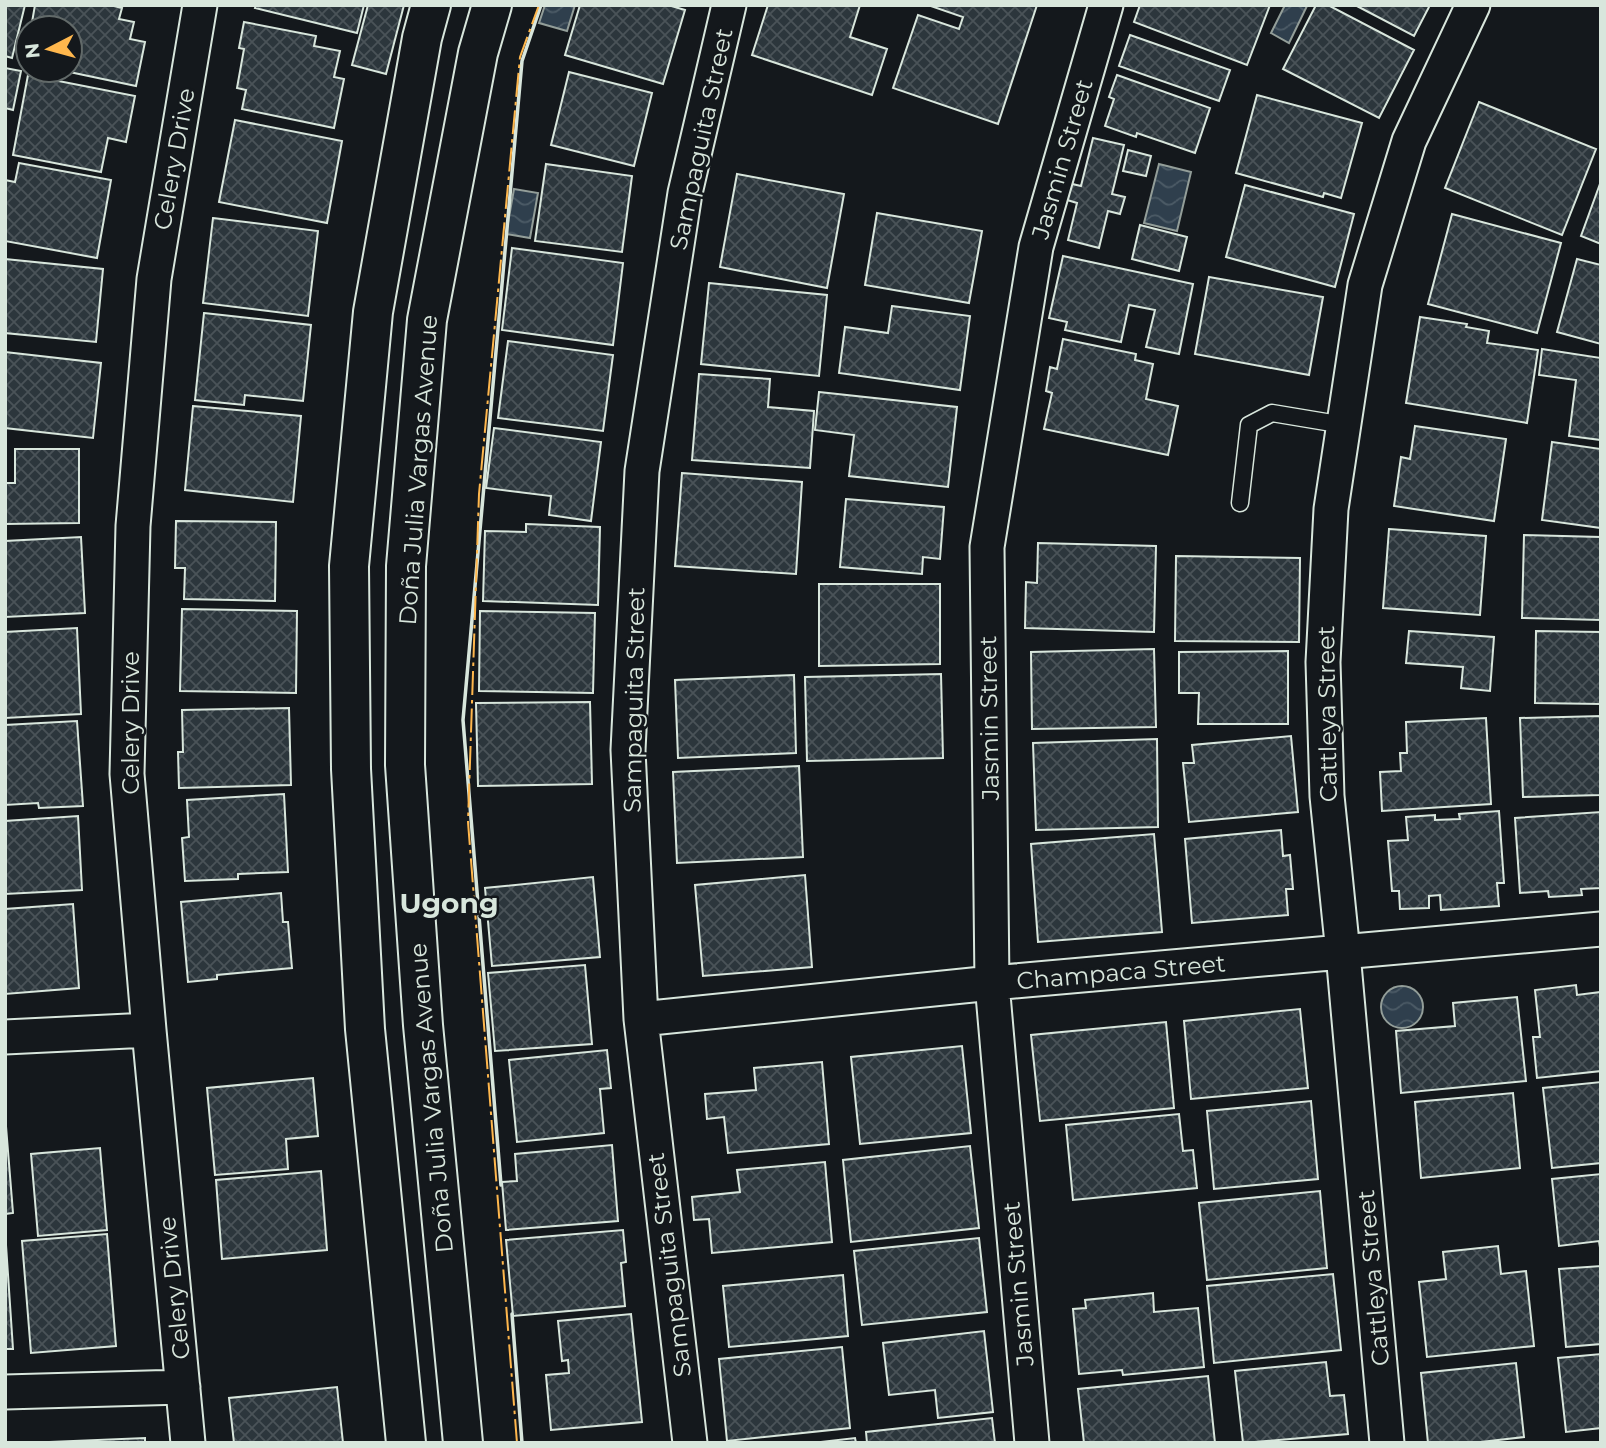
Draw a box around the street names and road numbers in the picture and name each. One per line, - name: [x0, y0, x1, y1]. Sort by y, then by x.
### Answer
- street label: Sampaguita Street: [663, 25, 739, 252]
- street label: Jasmin Street: [1025, 76, 1099, 243]
- street label: Celery Drive: [147, 86, 201, 232]
- street label: Doña Julia Vargas Avenue: [393, 314, 443, 626]
- street label: Sampaguita Street: [618, 587, 650, 813]
- street label: Cattleya Street: [1311, 625, 1343, 802]
- street label: Jasmin Street: [973, 635, 1005, 802]
- street label: Celery Drive: [116, 651, 145, 795]
- street label: Doña Julia Vargas Avenue: [403, 942, 459, 1254]
- street label: Champaca Street: [1015, 948, 1227, 996]
- street label: Sampaguita Street: [641, 1151, 697, 1379]
- street label: Cattleya Street: [1351, 1189, 1395, 1367]
- street label: Jasmin Street: [996, 1200, 1040, 1368]
- street label: Celery Drive: [152, 1215, 196, 1361]

